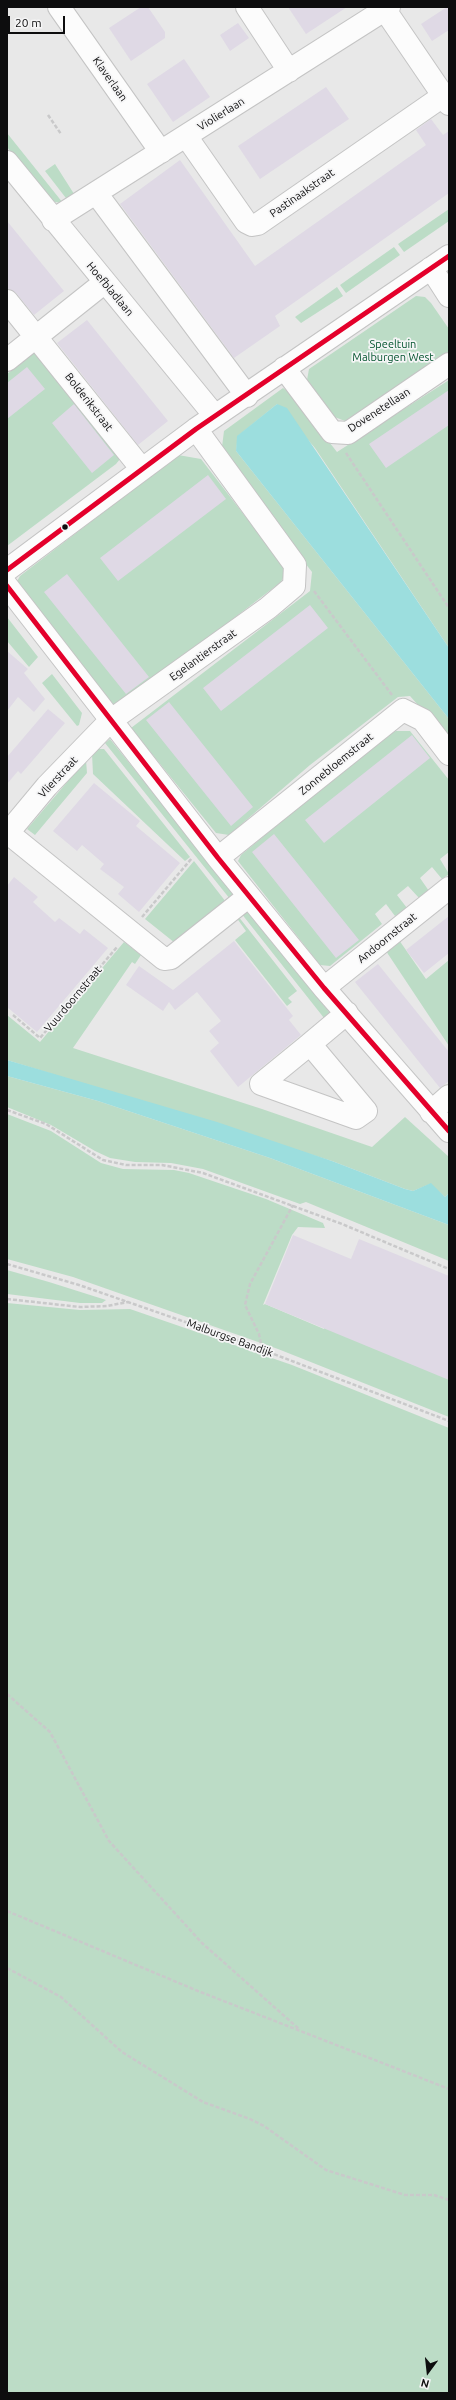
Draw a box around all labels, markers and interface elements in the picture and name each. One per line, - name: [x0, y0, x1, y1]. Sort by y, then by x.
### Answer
- scale bar: [10, 8, 67, 34]
- text: 20 m: [15, 16, 42, 29]
- street label: Klaverlaan: [90, 54, 130, 104]
- street label: Violierlaan: [195, 94, 247, 134]
- street label: Pastinaakstraat: [267, 166, 337, 220]
- street label: Hoefbladlaan: [84, 259, 136, 319]
- park label: Speeltuin Malburgen West: [352, 337, 434, 363]
- street label: Bolderikstraat: [62, 370, 116, 434]
- street label: Dovenetellaan: [345, 385, 413, 435]
- unlabelled marker: [60, 522, 70, 532]
- street label: Egelantierstraat: [167, 626, 239, 684]
- street label: Zonnebloemstraat: [296, 730, 376, 798]
- street label: Vlierstraat: [36, 754, 80, 800]
- street label: Andoornstraat: [355, 910, 419, 966]
- street label: Vuurdoornstraat: [42, 963, 104, 1035]
- street label: Malburgse Bandijk: [185, 1316, 275, 1360]
- north arrow: [408, 2352, 448, 2392]
- text: N: [419, 2377, 430, 2390]

